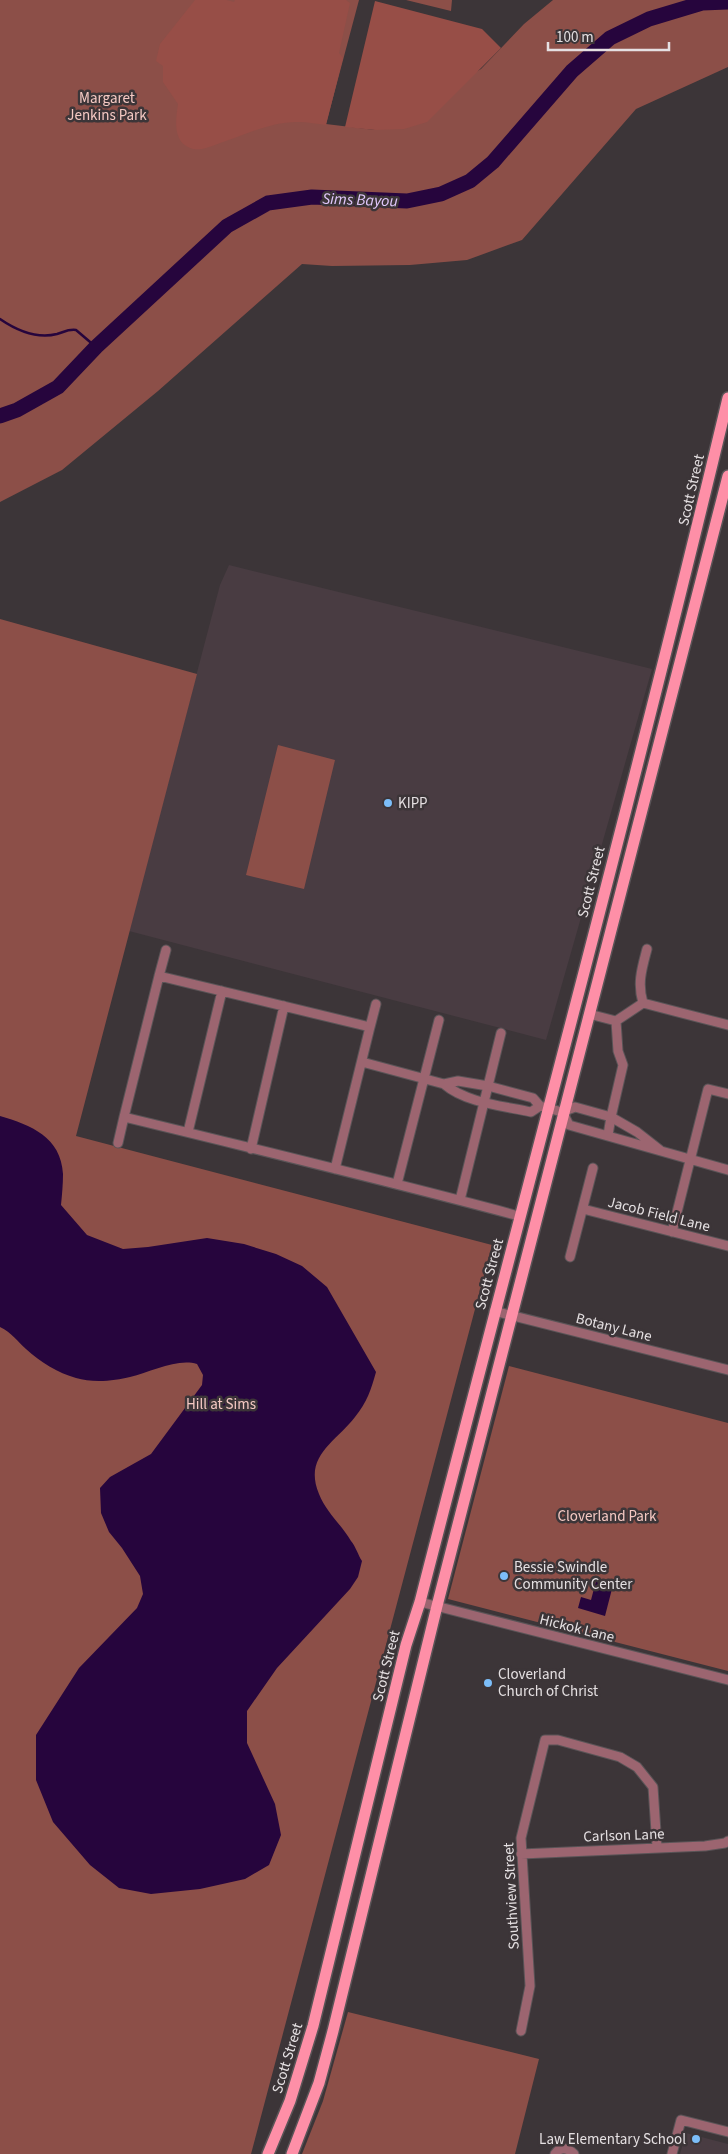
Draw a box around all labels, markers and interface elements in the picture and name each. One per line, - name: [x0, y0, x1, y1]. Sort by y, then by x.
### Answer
- scale bar: [548, 20, 669, 52]
- text: 100 m: [556, 27, 594, 48]
- park label: Margaret Jenkins Park: [67, 88, 147, 126]
- water label: Sims Bayou: [322, 188, 398, 212]
- street label: Scott Street: [673, 452, 710, 528]
- place label: KIPP: [398, 793, 428, 814]
- marker: KIPP: [382, 797, 394, 809]
- street label: Scott Street: [572, 844, 610, 920]
- street label: Jacob Field Lane: [605, 1192, 712, 1237]
- street label: Scott Street: [470, 1236, 509, 1312]
- street label: Botany Lane: [574, 1308, 654, 1347]
- park label: Hill at Sims: [186, 1394, 256, 1415]
- park label: Cloverland Park: [557, 1506, 657, 1527]
- place label: Bessie Swindle Community Center: [514, 1557, 633, 1595]
- marker: Bessie Swindle Community Center: [498, 1570, 510, 1582]
- street label: Hickok Lane: [537, 1609, 617, 1648]
- street label: Scott Street: [367, 1628, 405, 1704]
- place label: Cloverland Church of Christ: [498, 1664, 598, 1702]
- marker: Cloverland Church of Christ: [482, 1677, 494, 1689]
- street label: Carlson Lane: [583, 1824, 665, 1847]
- street label: Southview Street: [498, 1842, 525, 1950]
- street label: Scott Street: [267, 2020, 308, 2096]
- place label: Law Elementary School: [539, 2129, 686, 2150]
- marker: Law Elementary School: [690, 2133, 702, 2145]

